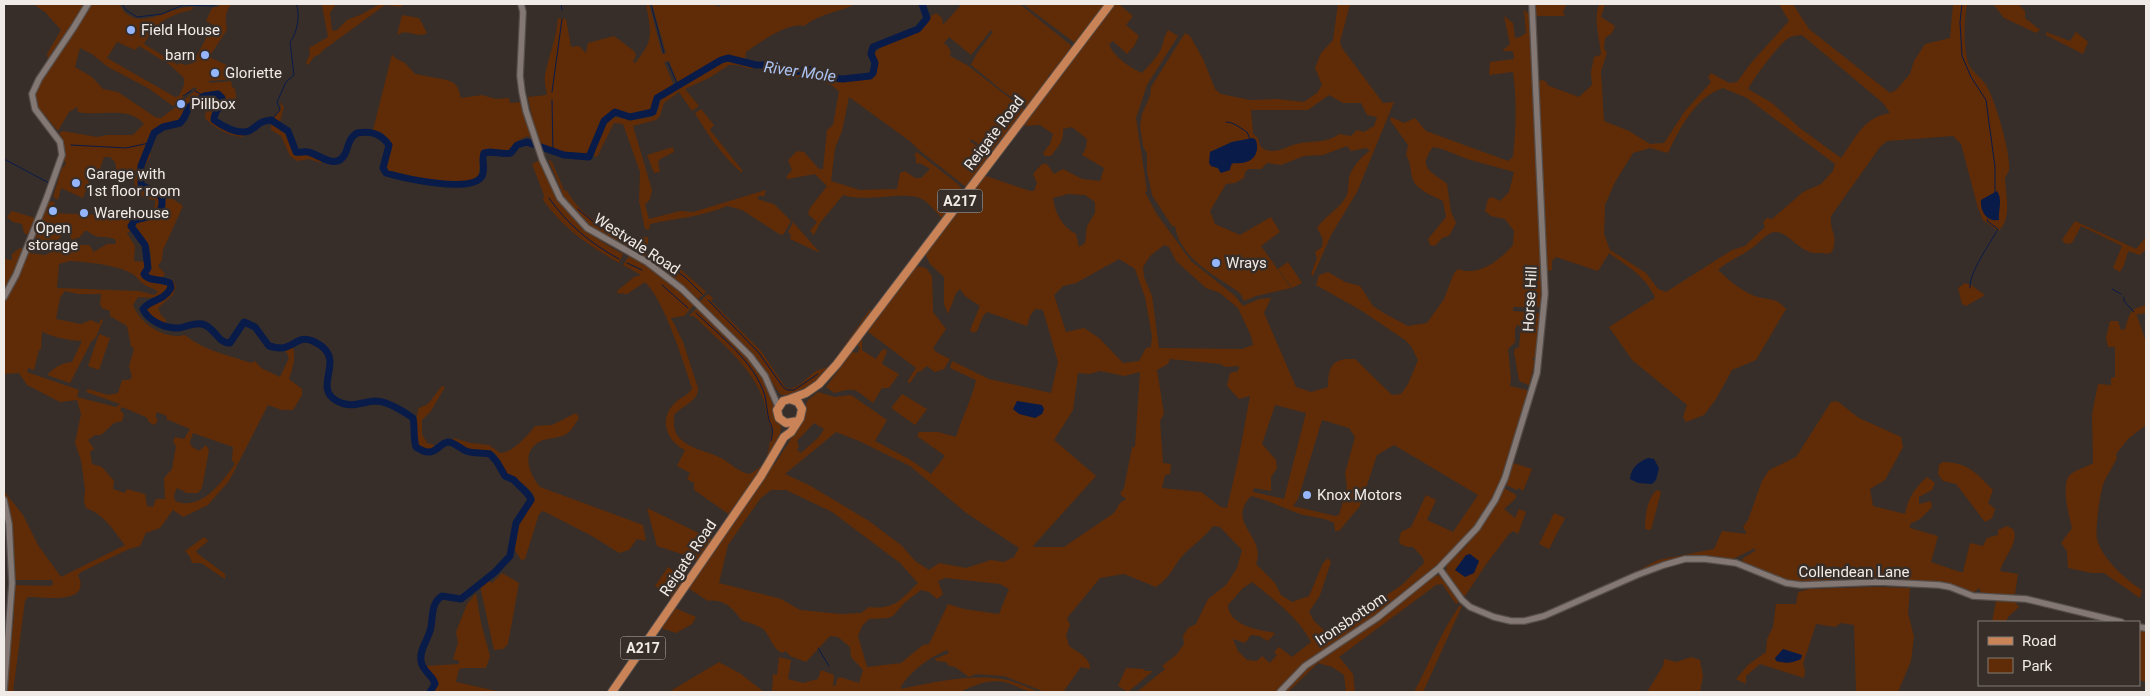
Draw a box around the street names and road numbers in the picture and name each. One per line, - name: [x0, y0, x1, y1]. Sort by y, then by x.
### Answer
- street label: Reigate Road: [960, 92, 1028, 174]
- road number: A217: [938, 190, 982, 212]
- street label: Westvale Road: [591, 210, 683, 278]
- street label: Horse Hill: [1519, 266, 1541, 332]
- street label: Reigate Road: [656, 516, 720, 600]
- street label: Collendean Lane: [1799, 563, 1909, 581]
- street label: Ironsbottom: [1312, 589, 1390, 649]
- road number: A217: [620, 636, 666, 660]

